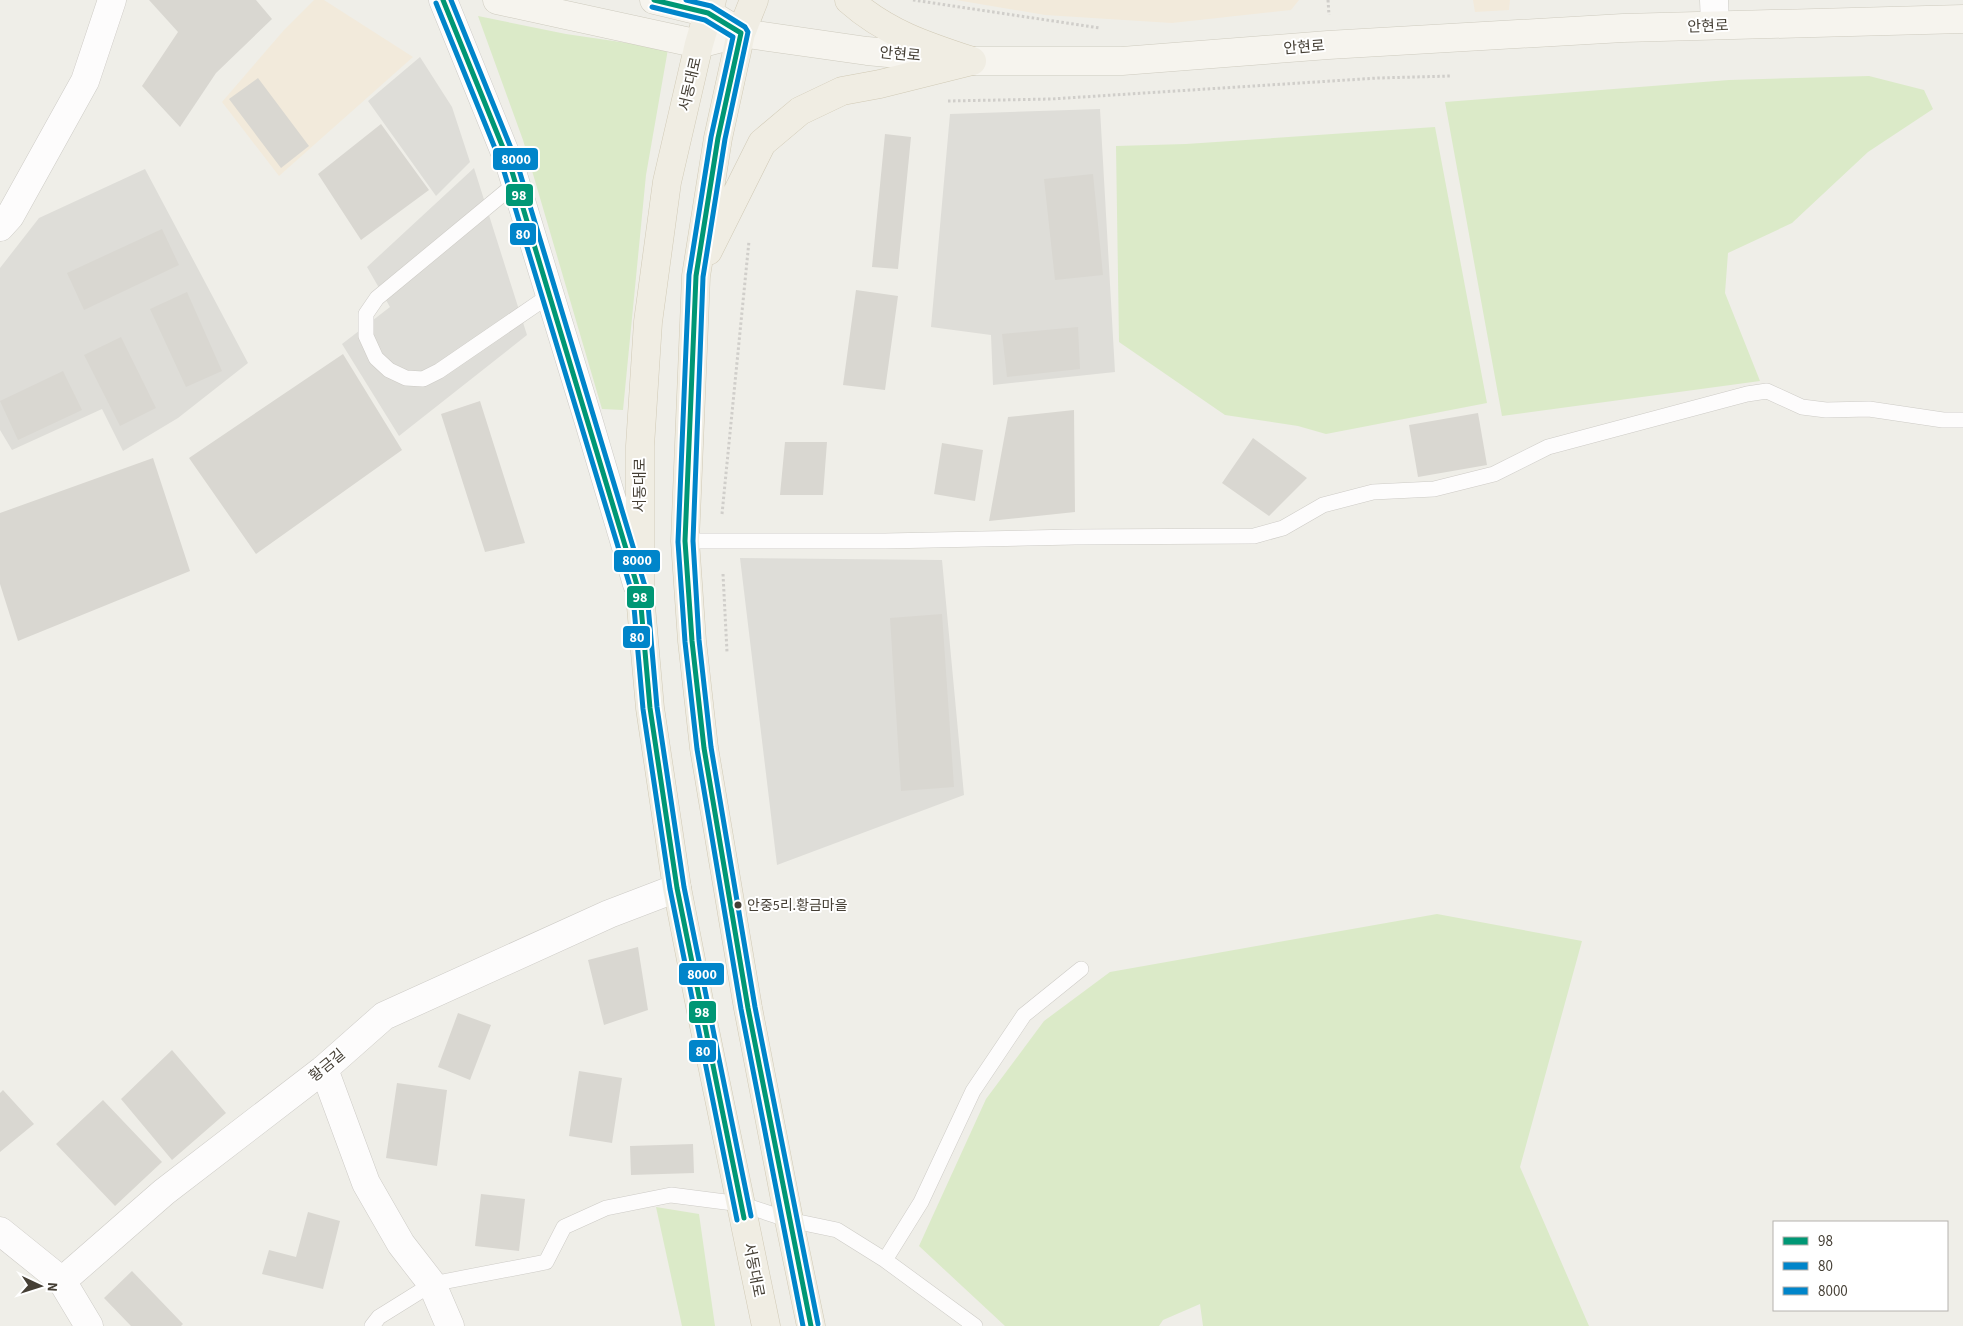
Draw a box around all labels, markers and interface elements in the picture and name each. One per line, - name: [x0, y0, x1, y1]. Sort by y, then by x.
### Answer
- street label: 안현로: [1687, 15, 1729, 38]
- street label: 안현로: [1283, 36, 1325, 59]
- street label: 안현로: [878, 42, 921, 67]
- street label: 서동대로: [674, 55, 707, 113]
- line badge: 8000: [492, 147, 539, 171]
- text: 8000: [501, 150, 531, 170]
- line badge: 98: [505, 183, 534, 207]
- text: 98: [512, 186, 526, 206]
- line badge: 80: [509, 222, 537, 246]
- text: 80: [516, 225, 530, 245]
- street label: 서동대로: [630, 457, 651, 513]
- line badge: 8000: [613, 549, 661, 573]
- text: 8000: [622, 551, 652, 571]
- line badge: 98: [626, 585, 655, 609]
- text: 98: [633, 588, 647, 608]
- line badge: 80: [622, 625, 651, 649]
- text: 80: [630, 628, 644, 648]
- place label: 안중5리.황금마을: [747, 896, 848, 916]
- marker: 안중5리.황금마을: [733, 900, 743, 910]
- line badge: 8000: [678, 962, 725, 986]
- text: 8000: [687, 965, 717, 985]
- line badge: 98: [688, 1000, 717, 1024]
- text: 98: [695, 1003, 709, 1023]
- line badge: 80: [688, 1039, 717, 1063]
- text: 80: [696, 1042, 710, 1062]
- street label: 황금길: [305, 1044, 350, 1087]
- legend: [1773, 1221, 1948, 1311]
- text: 98: [1818, 1231, 1833, 1252]
- street label: 서동대로: [738, 1241, 769, 1299]
- text: 80: [1818, 1256, 1833, 1277]
- north arrow: [15, 1261, 65, 1311]
- text: N: [42, 1281, 62, 1292]
- text: 8000: [1818, 1281, 1848, 1302]

